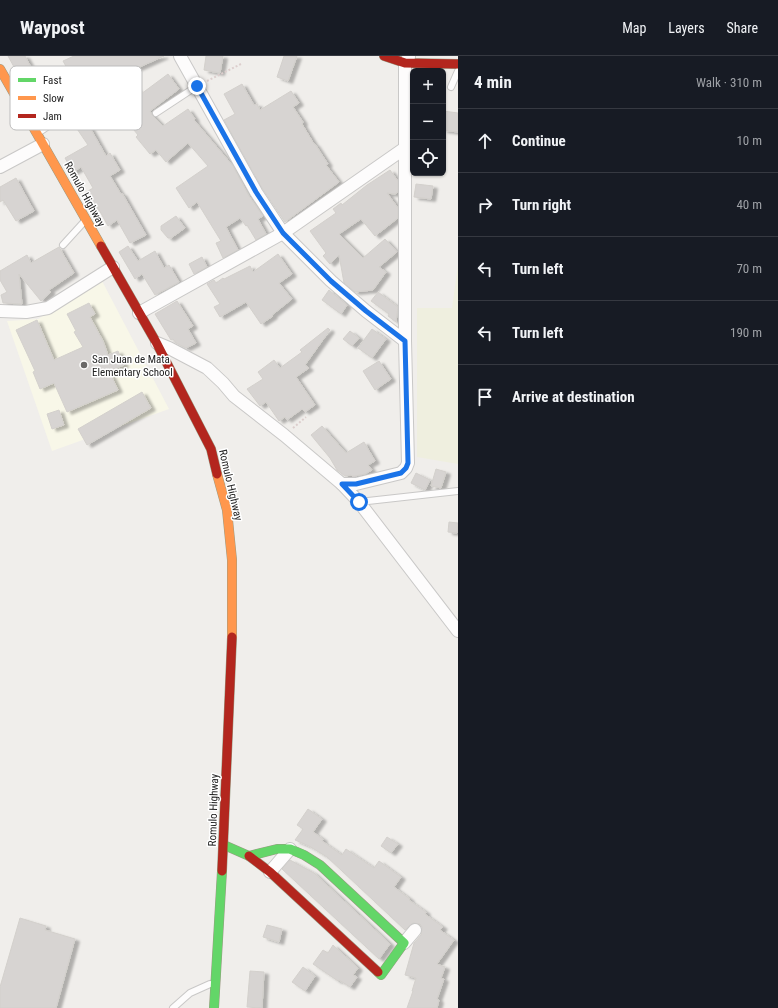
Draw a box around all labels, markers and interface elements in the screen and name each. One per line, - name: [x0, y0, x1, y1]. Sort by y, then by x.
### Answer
- text: Waypost: [20, 16, 85, 39]
- text: Map: [622, 20, 646, 36]
- text: Layers: [668, 20, 705, 36]
- text: Share: [727, 20, 758, 36]
- legend: [10, 66, 142, 130]
- map controls: [410, 68, 446, 176]
- button: +: [410, 68, 446, 104]
- text: 4 min: [474, 72, 512, 92]
- text: Fast: [43, 74, 62, 87]
- text: Walk · 310 m: [696, 75, 762, 90]
- route end: [188, 77, 206, 95]
- text: Slow: [43, 92, 64, 105]
- button: −: [410, 104, 446, 140]
- text: Jam: [43, 110, 62, 123]
- icon: ahead: [474, 130, 496, 152]
- text: Continue: [512, 132, 566, 150]
- text: 10 m: [736, 133, 762, 148]
- button: locate: [410, 140, 446, 176]
- street label: Romulo Highway: [61, 159, 108, 229]
- icon: right: [474, 194, 496, 216]
- text: Turn right: [512, 196, 571, 214]
- text: 40 m: [736, 197, 762, 212]
- icon: left: [474, 258, 496, 280]
- text: Turn left: [512, 260, 563, 278]
- text: 70 m: [736, 261, 762, 276]
- icon: left: [474, 322, 496, 344]
- text: Turn left: [512, 324, 563, 342]
- text: 190 m: [730, 325, 762, 340]
- place label: San Juan de Mata Elementary School: [92, 353, 173, 379]
- marker: San Juan de Mata Elementary School: [79, 360, 89, 370]
- icon: arrive: [474, 386, 496, 408]
- text: Arrive at destination: [512, 388, 635, 406]
- street label: Romulo Highway: [216, 448, 245, 522]
- route start: [350, 493, 368, 511]
- street label: Romulo Highway: [206, 773, 221, 846]

